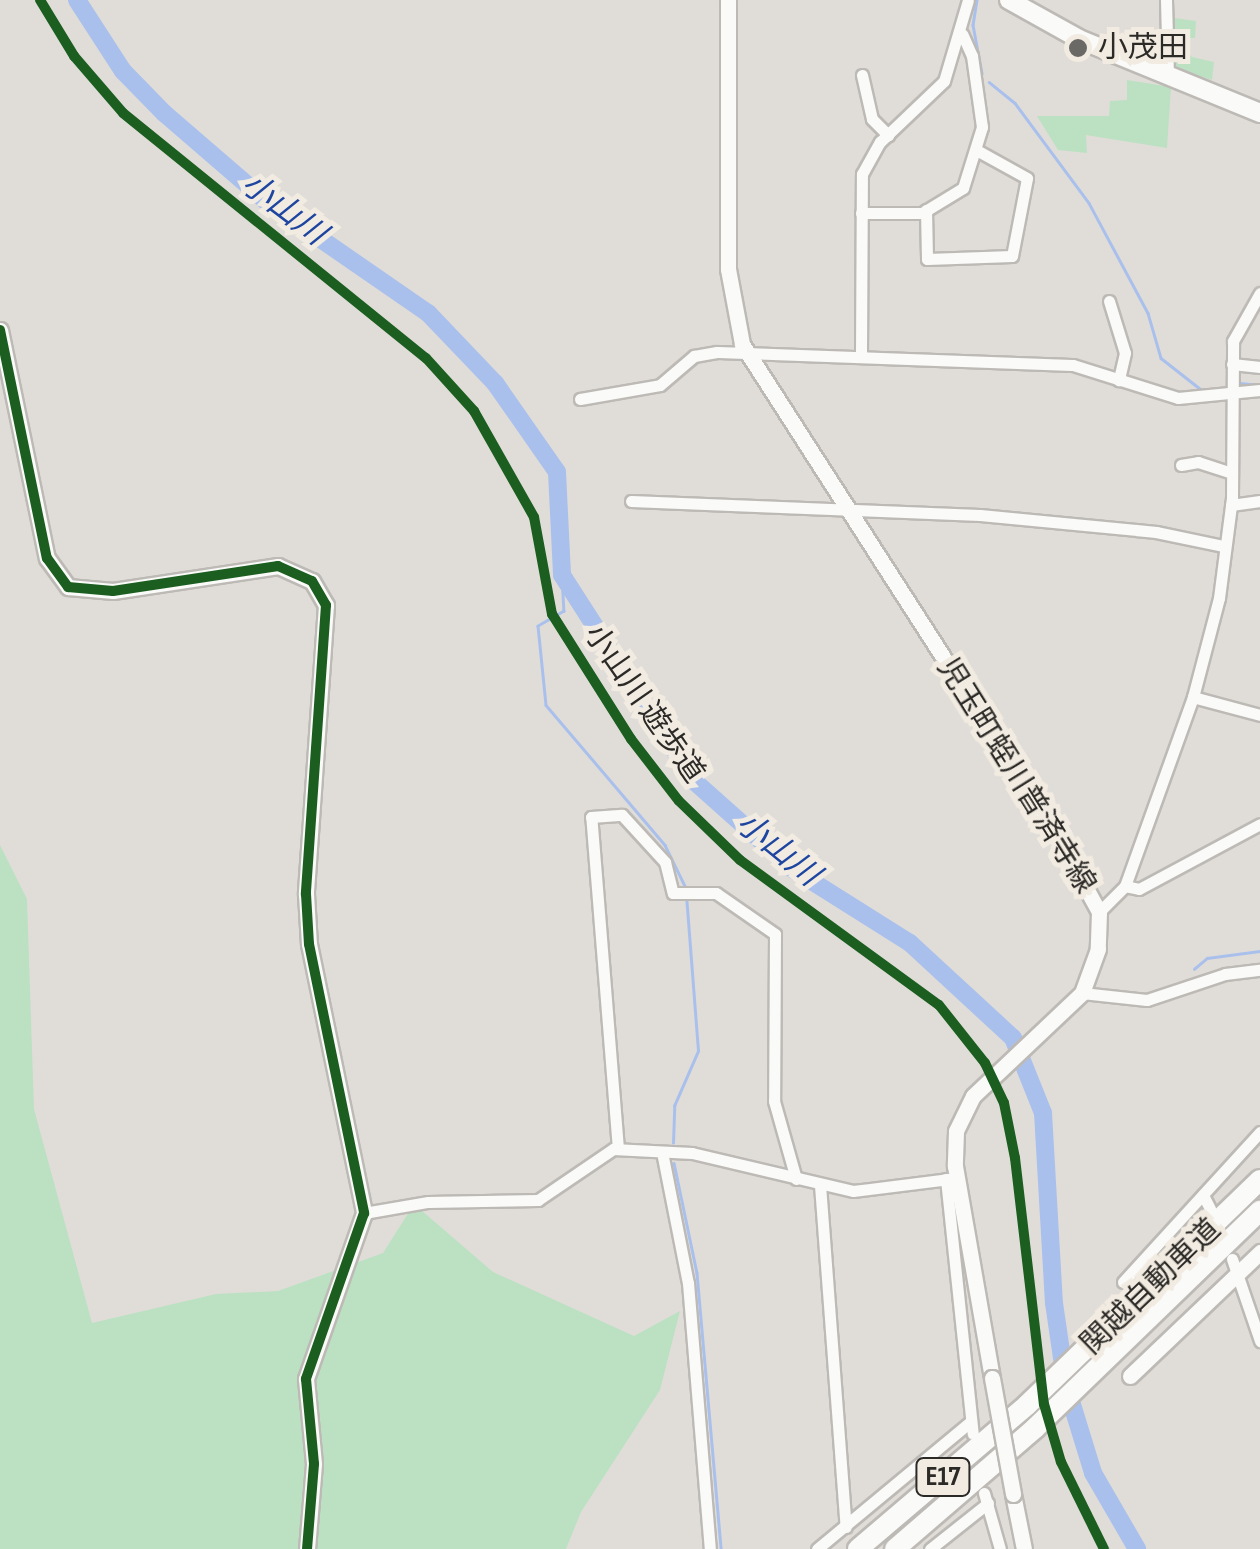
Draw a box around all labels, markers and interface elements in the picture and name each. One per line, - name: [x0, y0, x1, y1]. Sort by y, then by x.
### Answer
- place label: 小茂田: [1098, 30, 1188, 66]
- marker: 小茂田: [1067, 37, 1089, 59]
- water label: 小山川: [233, 166, 333, 254]
- street label: 小山川 遊歩道: [576, 618, 712, 790]
- street label: 児玉町蛭川普済寺線: [929, 652, 1103, 900]
- water label: 小山川: [728, 805, 826, 895]
- street label: 関越自動車道: [1074, 1212, 1228, 1362]
- road number: E17: [913, 1454, 973, 1500]

